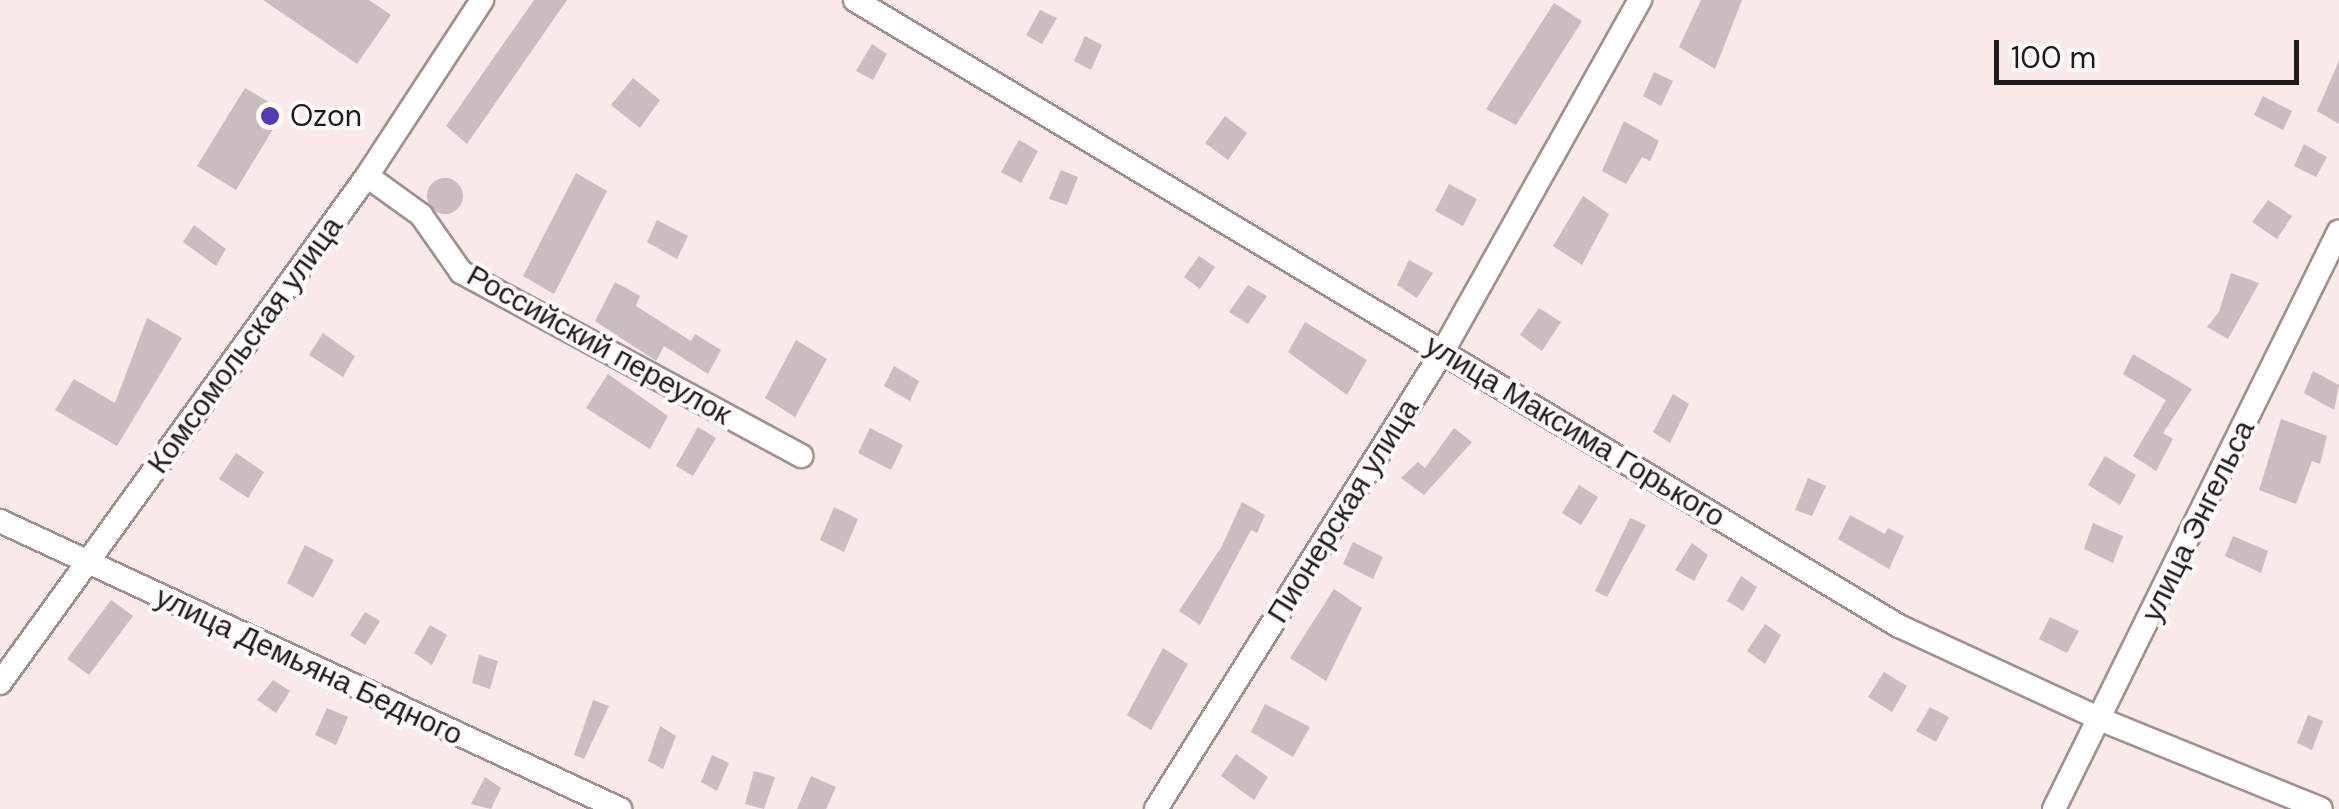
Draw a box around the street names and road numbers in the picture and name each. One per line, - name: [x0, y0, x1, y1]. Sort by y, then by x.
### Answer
- street label: Комсомольская улица: [140, 210, 350, 480]
- street label: Российский переулок: [461, 257, 737, 433]
- street label: улица Максима Горького: [1419, 327, 1731, 535]
- street label: Пионерская улица: [1260, 392, 1426, 630]
- street label: улица Энгельса: [2134, 415, 2262, 627]
- street label: улица Демьяна Бедного: [150, 579, 468, 753]

